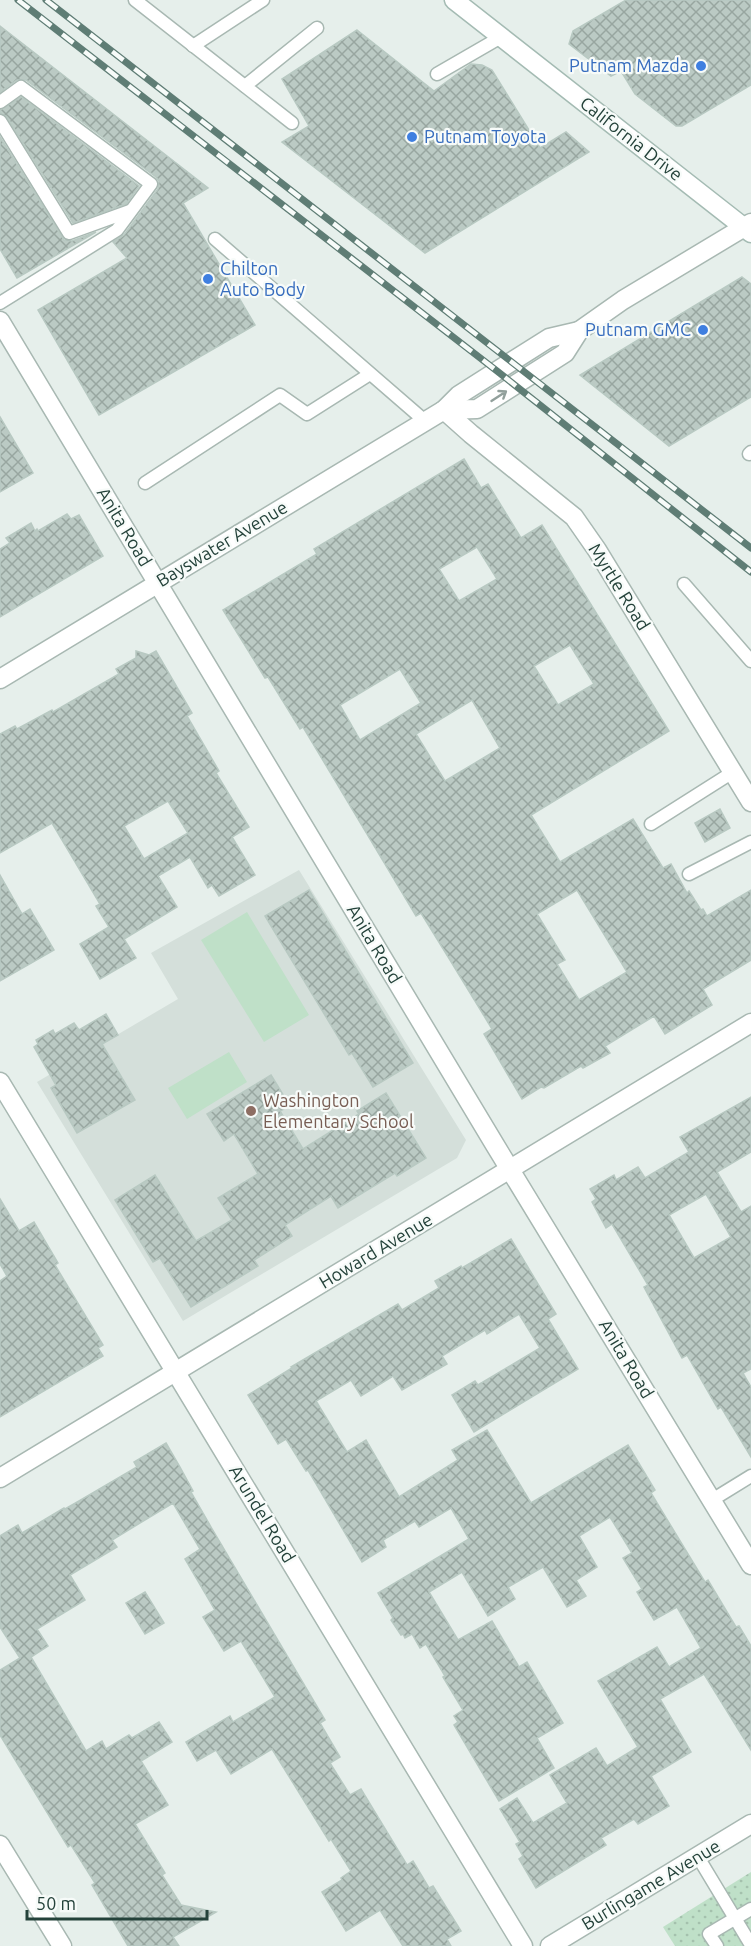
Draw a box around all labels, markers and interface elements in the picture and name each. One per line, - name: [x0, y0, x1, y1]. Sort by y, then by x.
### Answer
- place label: Putnam Mazda: [569, 55, 689, 75]
- marker: Putnam Mazda: [694, 59, 708, 73]
- street label: California Drive: [577, 92, 687, 184]
- place label: Putnam Toyota: [424, 126, 546, 146]
- marker: Putnam Toyota: [405, 130, 419, 144]
- place label: Chilton Auto Body: [220, 258, 305, 299]
- marker: Chilton Auto Body: [201, 272, 215, 286]
- place label: Putnam GMC: [585, 319, 691, 339]
- marker: Putnam GMC: [696, 323, 710, 337]
- one-way arrow: [490, 389, 507, 402]
- street label: Anita Road: [94, 484, 156, 569]
- street label: Bayswater Avenue: [153, 496, 290, 590]
- street label: Myrtle Road: [585, 539, 654, 634]
- street label: Anita Road: [344, 901, 406, 986]
- place label: Washington Elementary School: [263, 1090, 414, 1131]
- marker: Washington Elementary School: [244, 1104, 258, 1118]
- street label: Howard Avenue: [315, 1209, 436, 1292]
- street label: Anita Road: [596, 1316, 658, 1401]
- street label: Arundel Road: [226, 1461, 300, 1566]
- street label: Burlingame Avenue: [578, 1835, 723, 1933]
- scale bar: [27, 1883, 207, 1921]
- text: 50 m: [36, 1893, 76, 1913]

